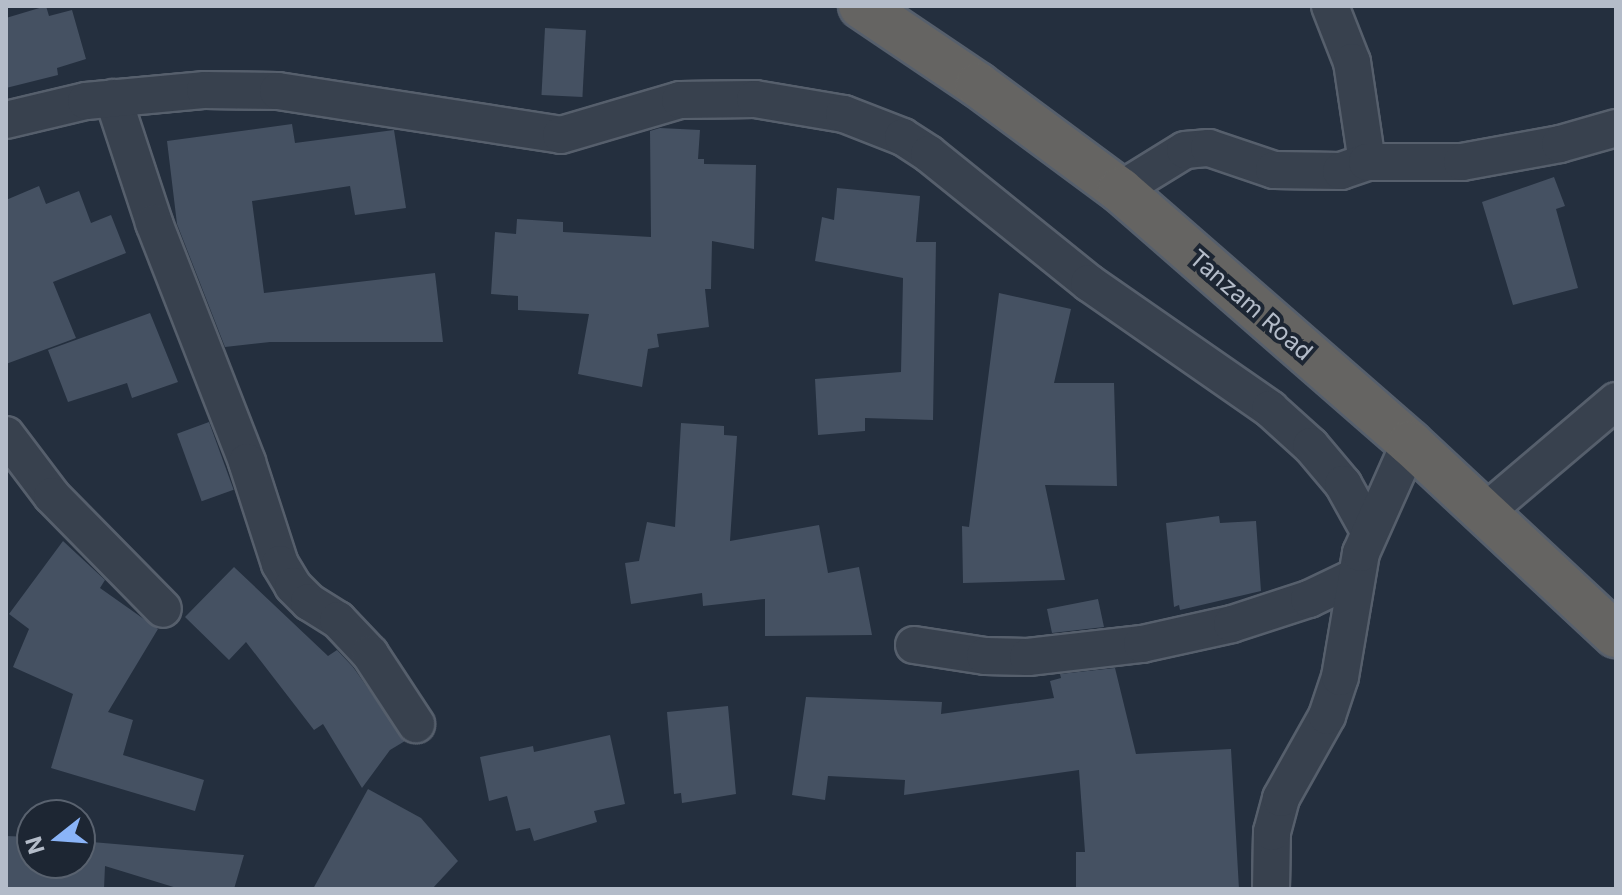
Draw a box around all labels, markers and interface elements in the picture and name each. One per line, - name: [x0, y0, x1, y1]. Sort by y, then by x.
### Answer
- street label: Tanzam Road: [1184, 244, 1318, 366]
- north arrow: [16, 799, 96, 879]
- text: N: [20, 834, 50, 857]

